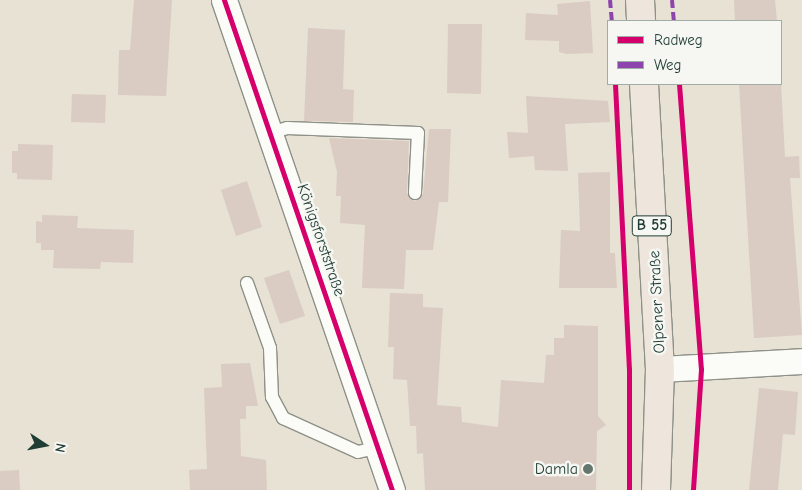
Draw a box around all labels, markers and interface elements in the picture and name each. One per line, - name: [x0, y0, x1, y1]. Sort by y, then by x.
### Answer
- legend: [607, 20, 782, 85]
- text: Radweg: [654, 31, 703, 49]
- text: Weg: [654, 56, 681, 74]
- street label: Königsforststraße: [293, 181, 349, 299]
- road number: B 55: [631, 214, 673, 238]
- street label: Olpener Straße: [645, 250, 669, 354]
- north arrow: [20, 420, 70, 470]
- text: N: [51, 442, 69, 454]
- place label: Damla: [535, 459, 578, 479]
- marker: Damla: [582, 463, 594, 475]

